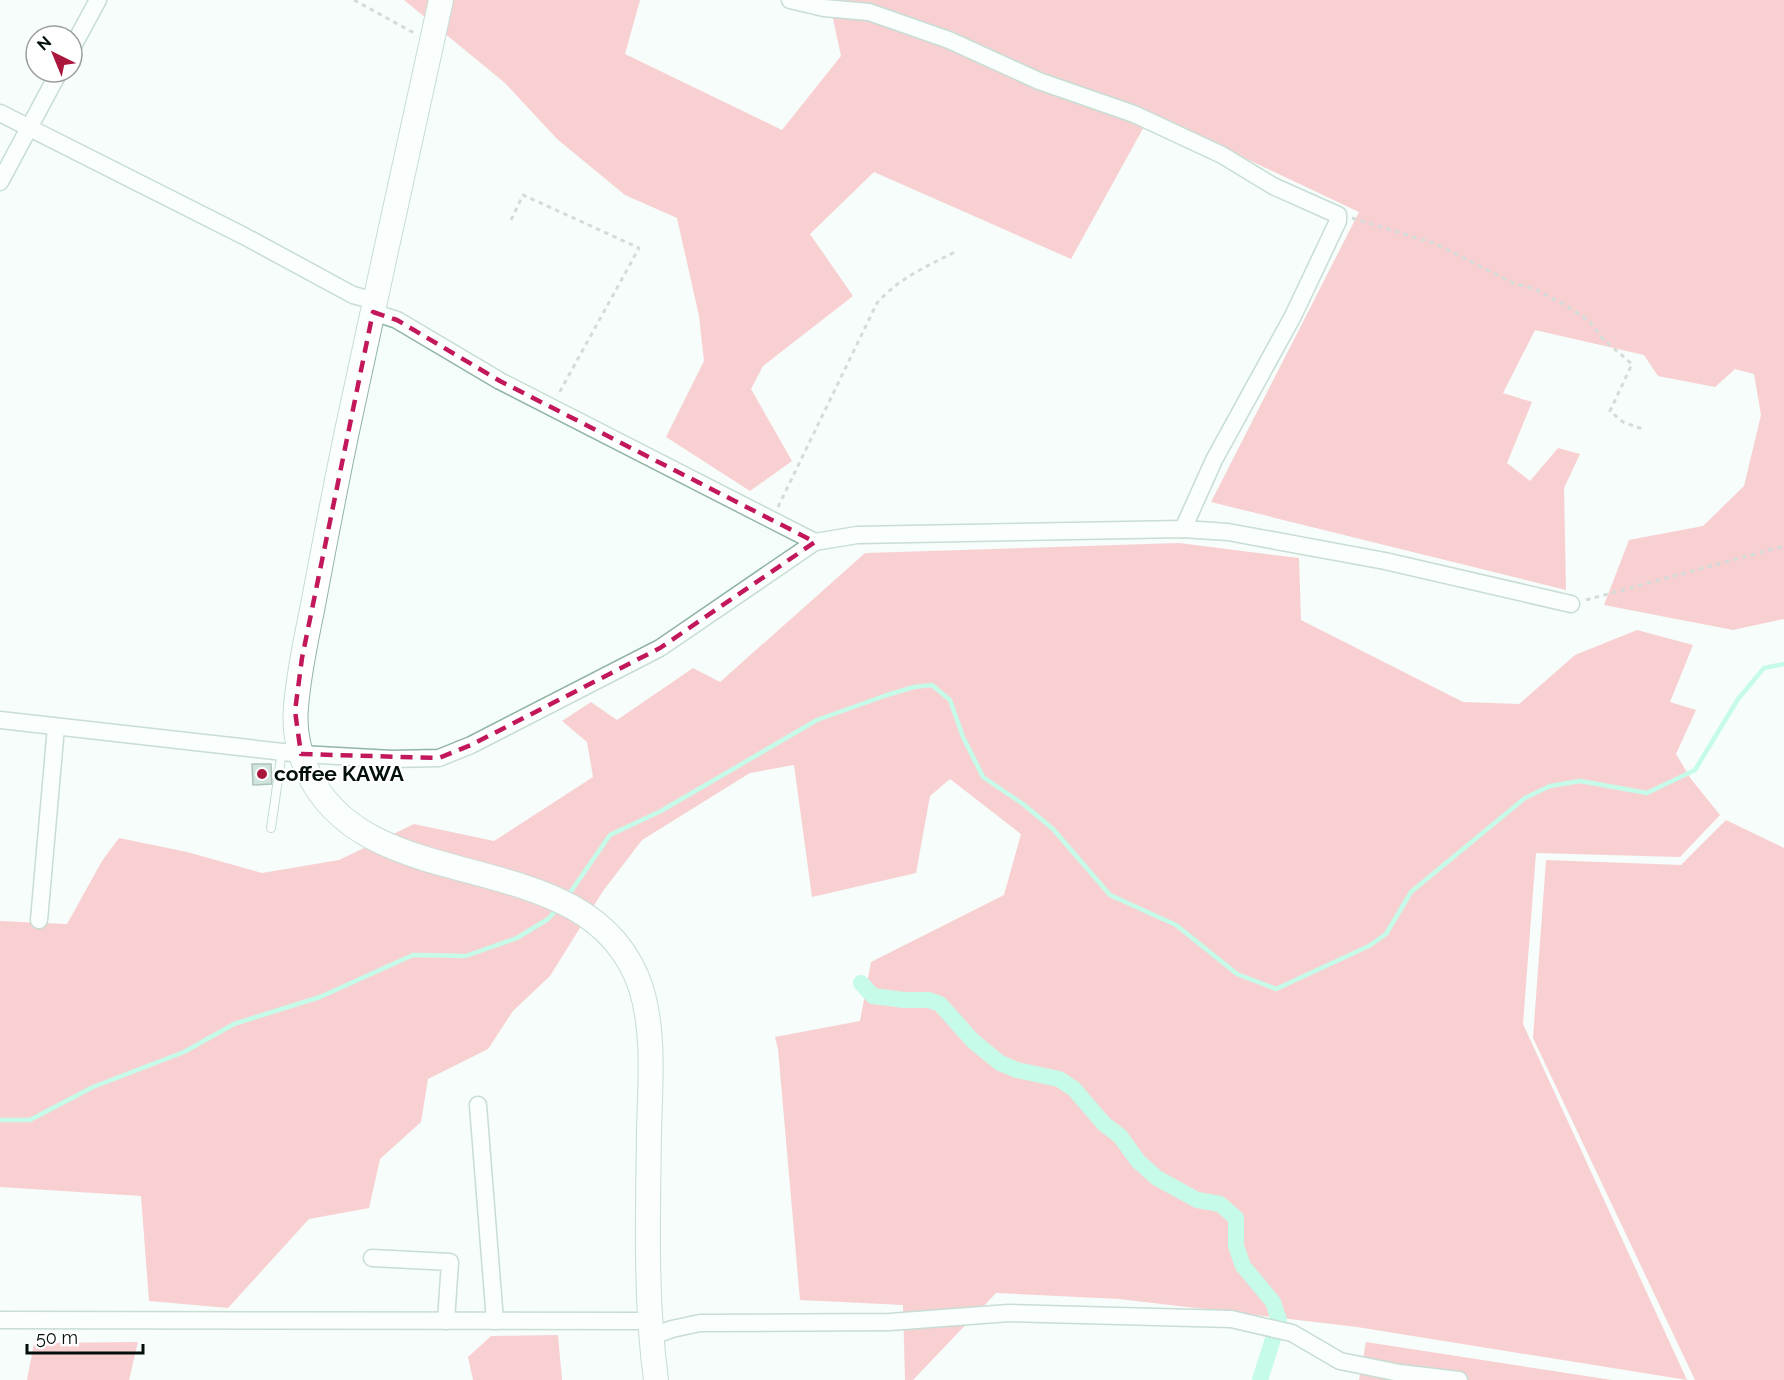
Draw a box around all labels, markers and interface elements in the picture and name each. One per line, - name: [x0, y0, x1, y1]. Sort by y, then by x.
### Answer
- north arrow: [24, 24, 84, 84]
- text: N: [33, 32, 55, 55]
- place label: coffee KAWA: [274, 761, 405, 786]
- marker: coffee KAWA: [255, 767, 269, 781]
- scale bar: [27, 1317, 142, 1355]
- text: 50 m: [36, 1327, 78, 1348]

